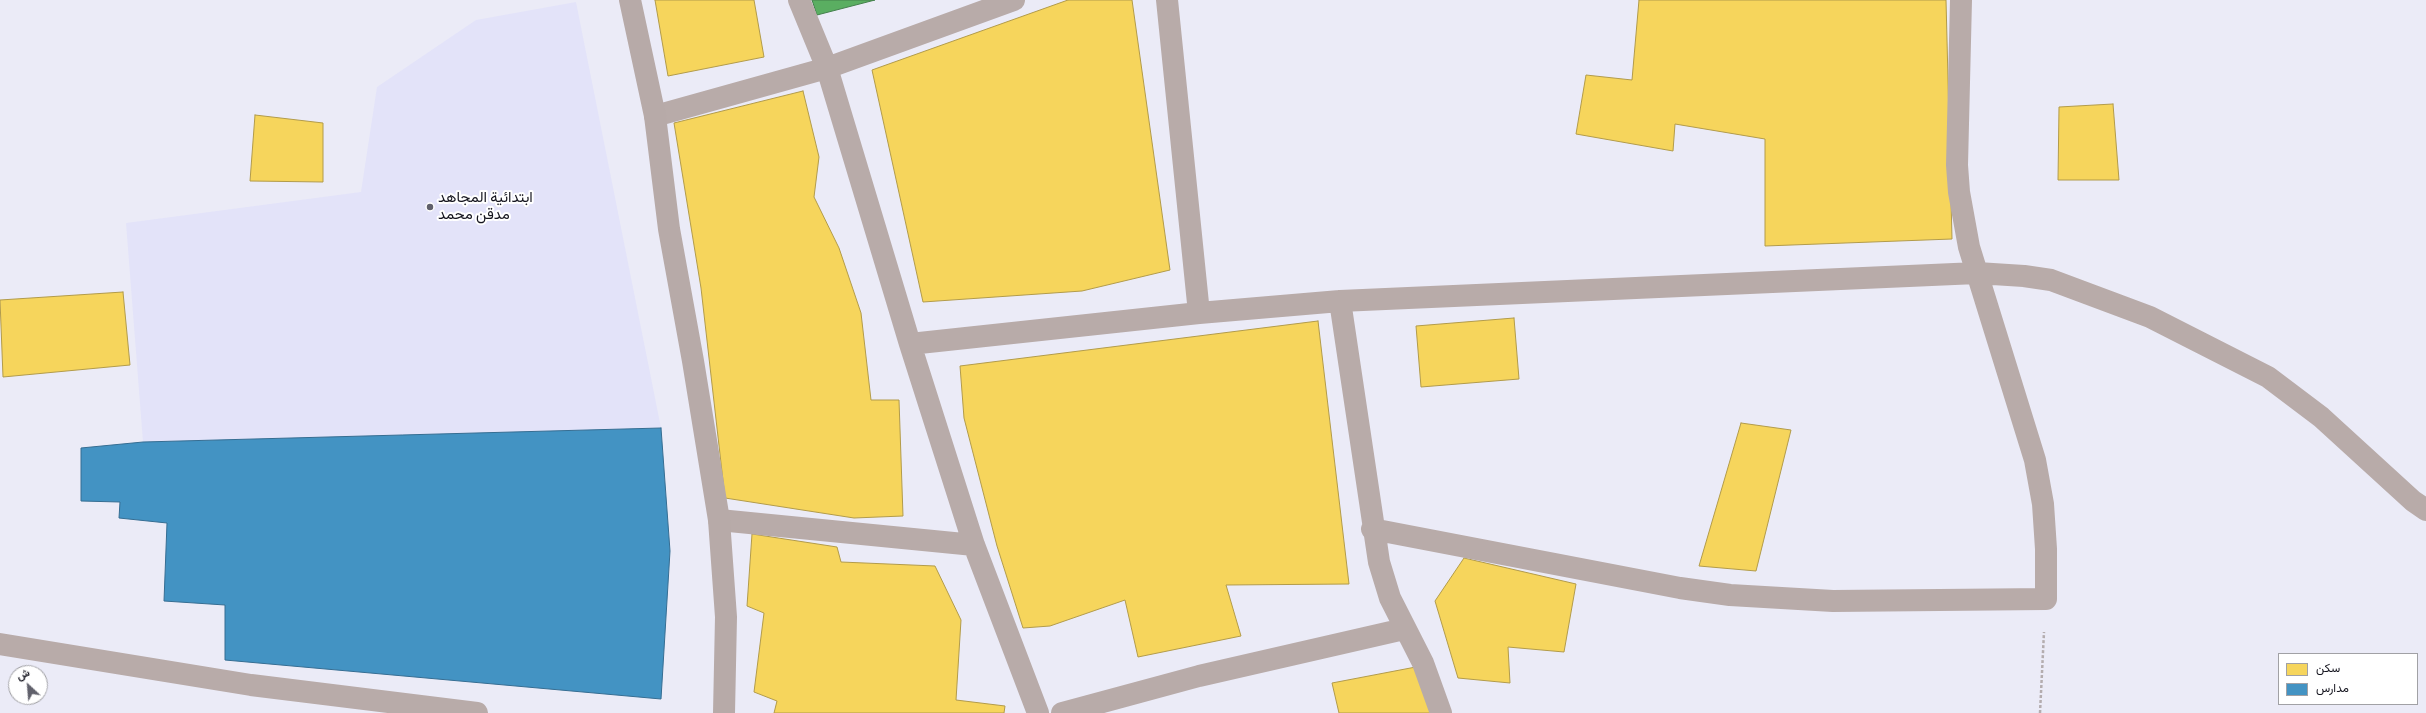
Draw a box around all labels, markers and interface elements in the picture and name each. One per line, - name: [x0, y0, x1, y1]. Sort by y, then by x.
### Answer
- place label: ابتدائية المجاهد مدقن محمد: [438, 189, 533, 224]
- marker: ابتدائية المجاهد مدقن محمد: [425, 202, 435, 212]
- legend: [2278, 653, 2418, 705]
- text: سكن: [2316, 661, 2340, 676]
- north arrow: [8, 665, 48, 705]
- text: ش: [14, 666, 32, 683]
- text: مدارس: [2316, 681, 2349, 696]

